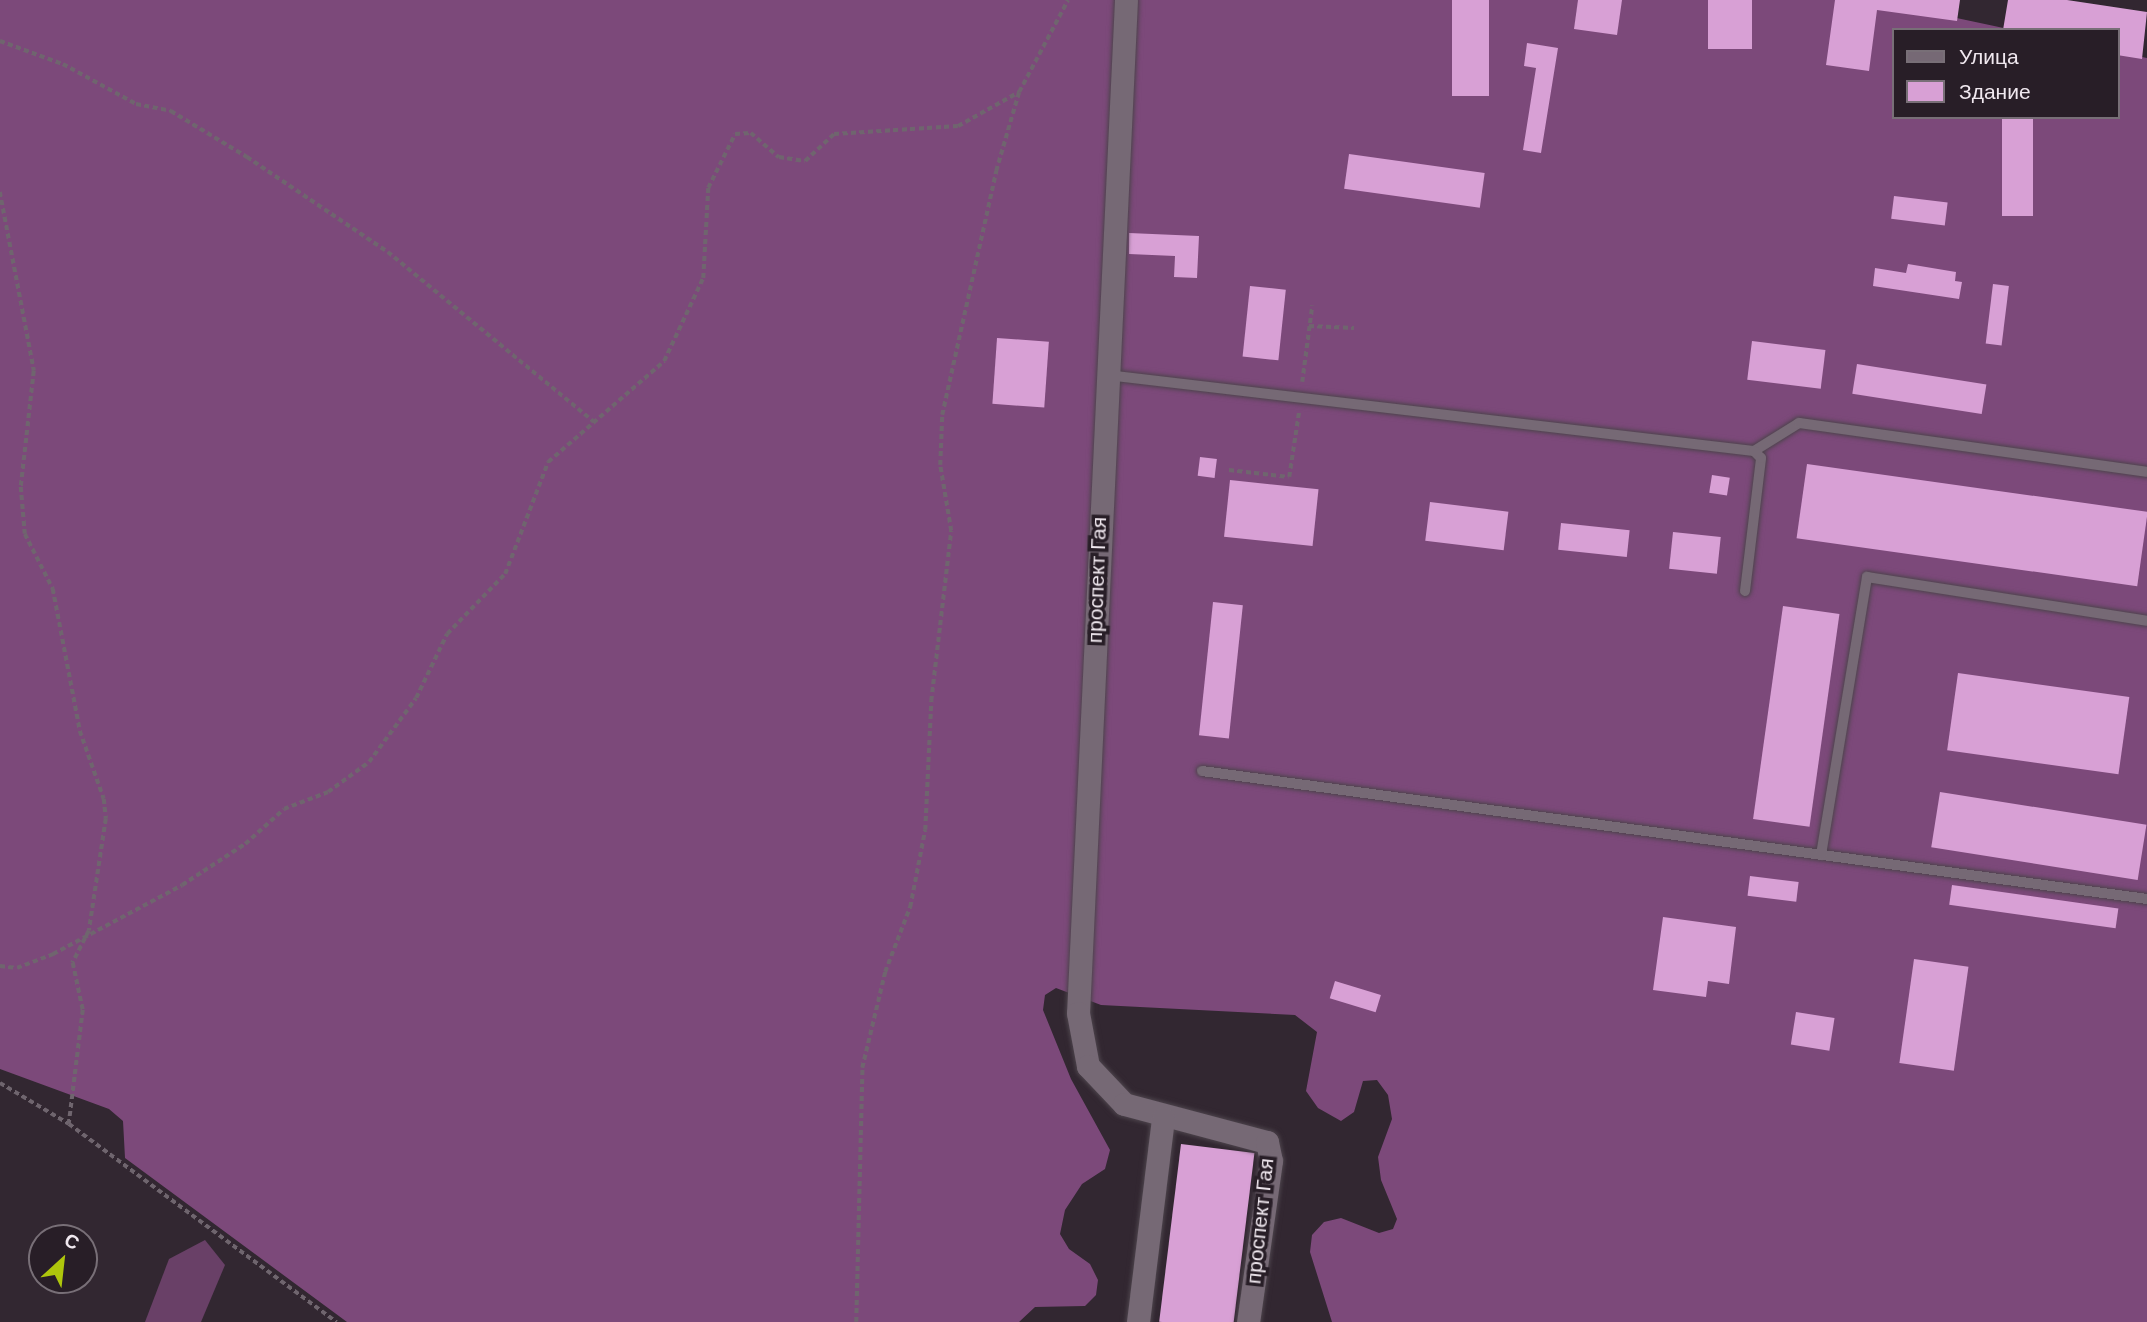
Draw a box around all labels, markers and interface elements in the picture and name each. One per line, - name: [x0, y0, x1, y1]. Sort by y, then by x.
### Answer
- legend: [1892, 28, 2119, 119]
- text: Улица: [1959, 45, 2019, 68]
- text: Здание: [1959, 80, 2031, 103]
- street label: проспект Гая: [1082, 516, 1112, 644]
- street label: проспект Гая: [1241, 1157, 1279, 1285]
- north arrow: [28, 1224, 98, 1294]
- text: С: [61, 1229, 83, 1254]

